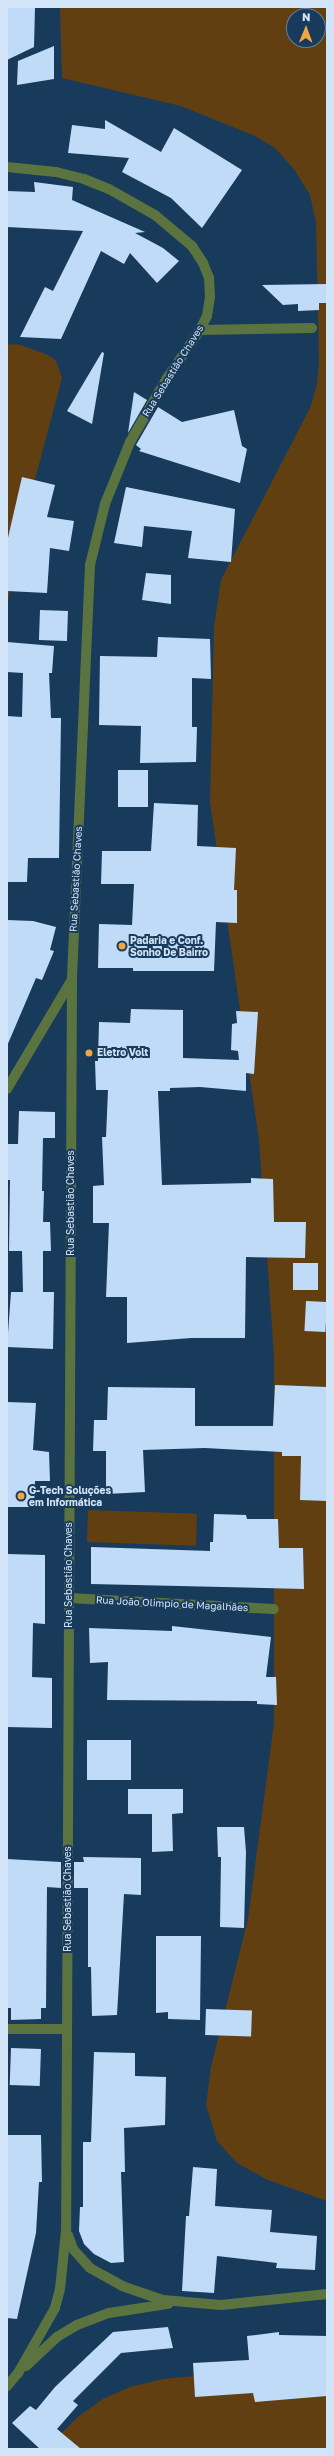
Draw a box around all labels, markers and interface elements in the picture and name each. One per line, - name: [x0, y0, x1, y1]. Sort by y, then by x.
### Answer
- north arrow: [286, 8, 326, 48]
- text: N: [302, 10, 311, 23]
- street label: Rua Sebastião Chaves: [140, 323, 206, 419]
- street label: Rua Sebastião Chaves: [67, 826, 85, 932]
- place label: Padaria e Conf. Sonho De Bairro: [130, 934, 208, 958]
- marker: Padaria e Conf. Sonho De Bairro: [117, 941, 127, 951]
- place label: Eletro Volt: [97, 1047, 148, 1059]
- marker: Eletro Volt: [84, 1048, 94, 1058]
- street label: Rua Sebastião Chaves: [65, 1150, 77, 1256]
- place label: G-Tech Soluções em Informática: [29, 1484, 111, 1508]
- marker: G-Tech Soluções em Informática: [16, 1491, 26, 1501]
- street label: Rua Sebastião Chaves: [63, 1522, 75, 1628]
- street label: Rua João Olimpio de Magalhães: [96, 1594, 248, 1614]
- street label: Rua Sebastião Chaves: [62, 1846, 74, 1952]

